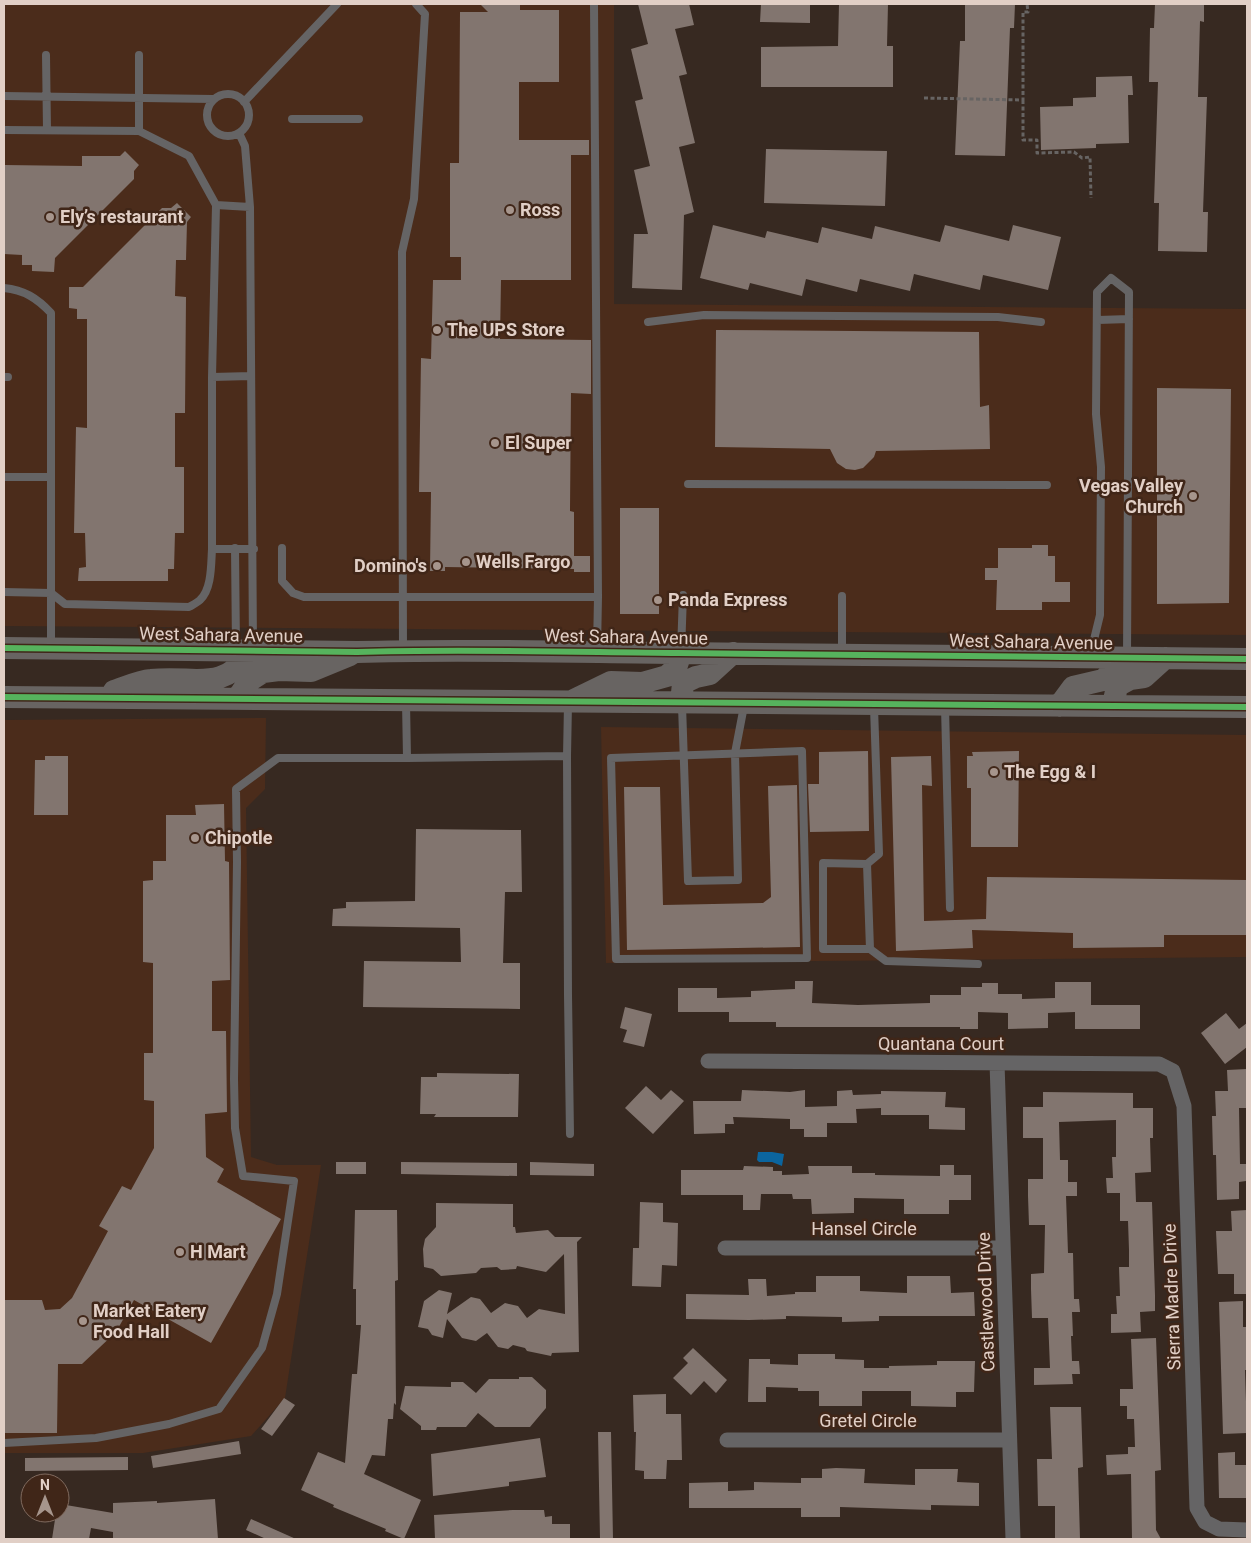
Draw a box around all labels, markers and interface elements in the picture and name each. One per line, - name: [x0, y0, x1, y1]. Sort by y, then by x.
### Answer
- place label: Ross: [520, 199, 560, 220]
- marker: Ross: [504, 204, 516, 216]
- place label: Ely’s restaurant: [60, 206, 184, 227]
- marker: Ely’s restaurant: [44, 211, 56, 223]
- place label: The UPS Store: [447, 319, 565, 340]
- marker: The UPS Store: [431, 324, 443, 336]
- place label: El Super: [505, 432, 572, 453]
- marker: El Super: [489, 437, 501, 449]
- place label: Vegas Valley Church: [1079, 475, 1184, 517]
- marker: Vegas Valley Church: [1187, 490, 1199, 502]
- place label: Wells Fargo: [476, 551, 571, 572]
- place label: Domino's: [354, 555, 427, 576]
- marker: Wells Fargo: [460, 556, 472, 568]
- marker: Domino's: [431, 560, 443, 572]
- place label: Panda Express: [668, 589, 788, 610]
- marker: Panda Express: [652, 594, 664, 606]
- street label: West Sahara Avenue: [139, 623, 303, 646]
- street label: West Sahara Avenue: [544, 625, 708, 648]
- street label: West Sahara Avenue: [949, 630, 1113, 653]
- place label: The Egg & I: [1004, 761, 1096, 782]
- marker: The Egg & I: [988, 766, 1000, 778]
- place label: Chipotle: [205, 827, 273, 848]
- marker: Chipotle: [189, 832, 201, 844]
- street label: Quantana Court: [878, 1033, 1004, 1054]
- street label: Hansel Circle: [811, 1218, 917, 1239]
- street label: Sierra Madre Drive: [1158, 1223, 1185, 1371]
- street label: Castlewood Drive: [973, 1232, 998, 1372]
- place label: H Mart: [190, 1241, 246, 1262]
- marker: H Mart: [174, 1246, 186, 1258]
- place label: Market Eatery Food Hall: [93, 1300, 207, 1342]
- marker: Market Eatery Food Hall: [77, 1315, 89, 1327]
- street label: Gretel Circle: [819, 1410, 917, 1431]
- north arrow: [20, 1473, 70, 1523]
- text: N: [40, 1477, 50, 1493]

